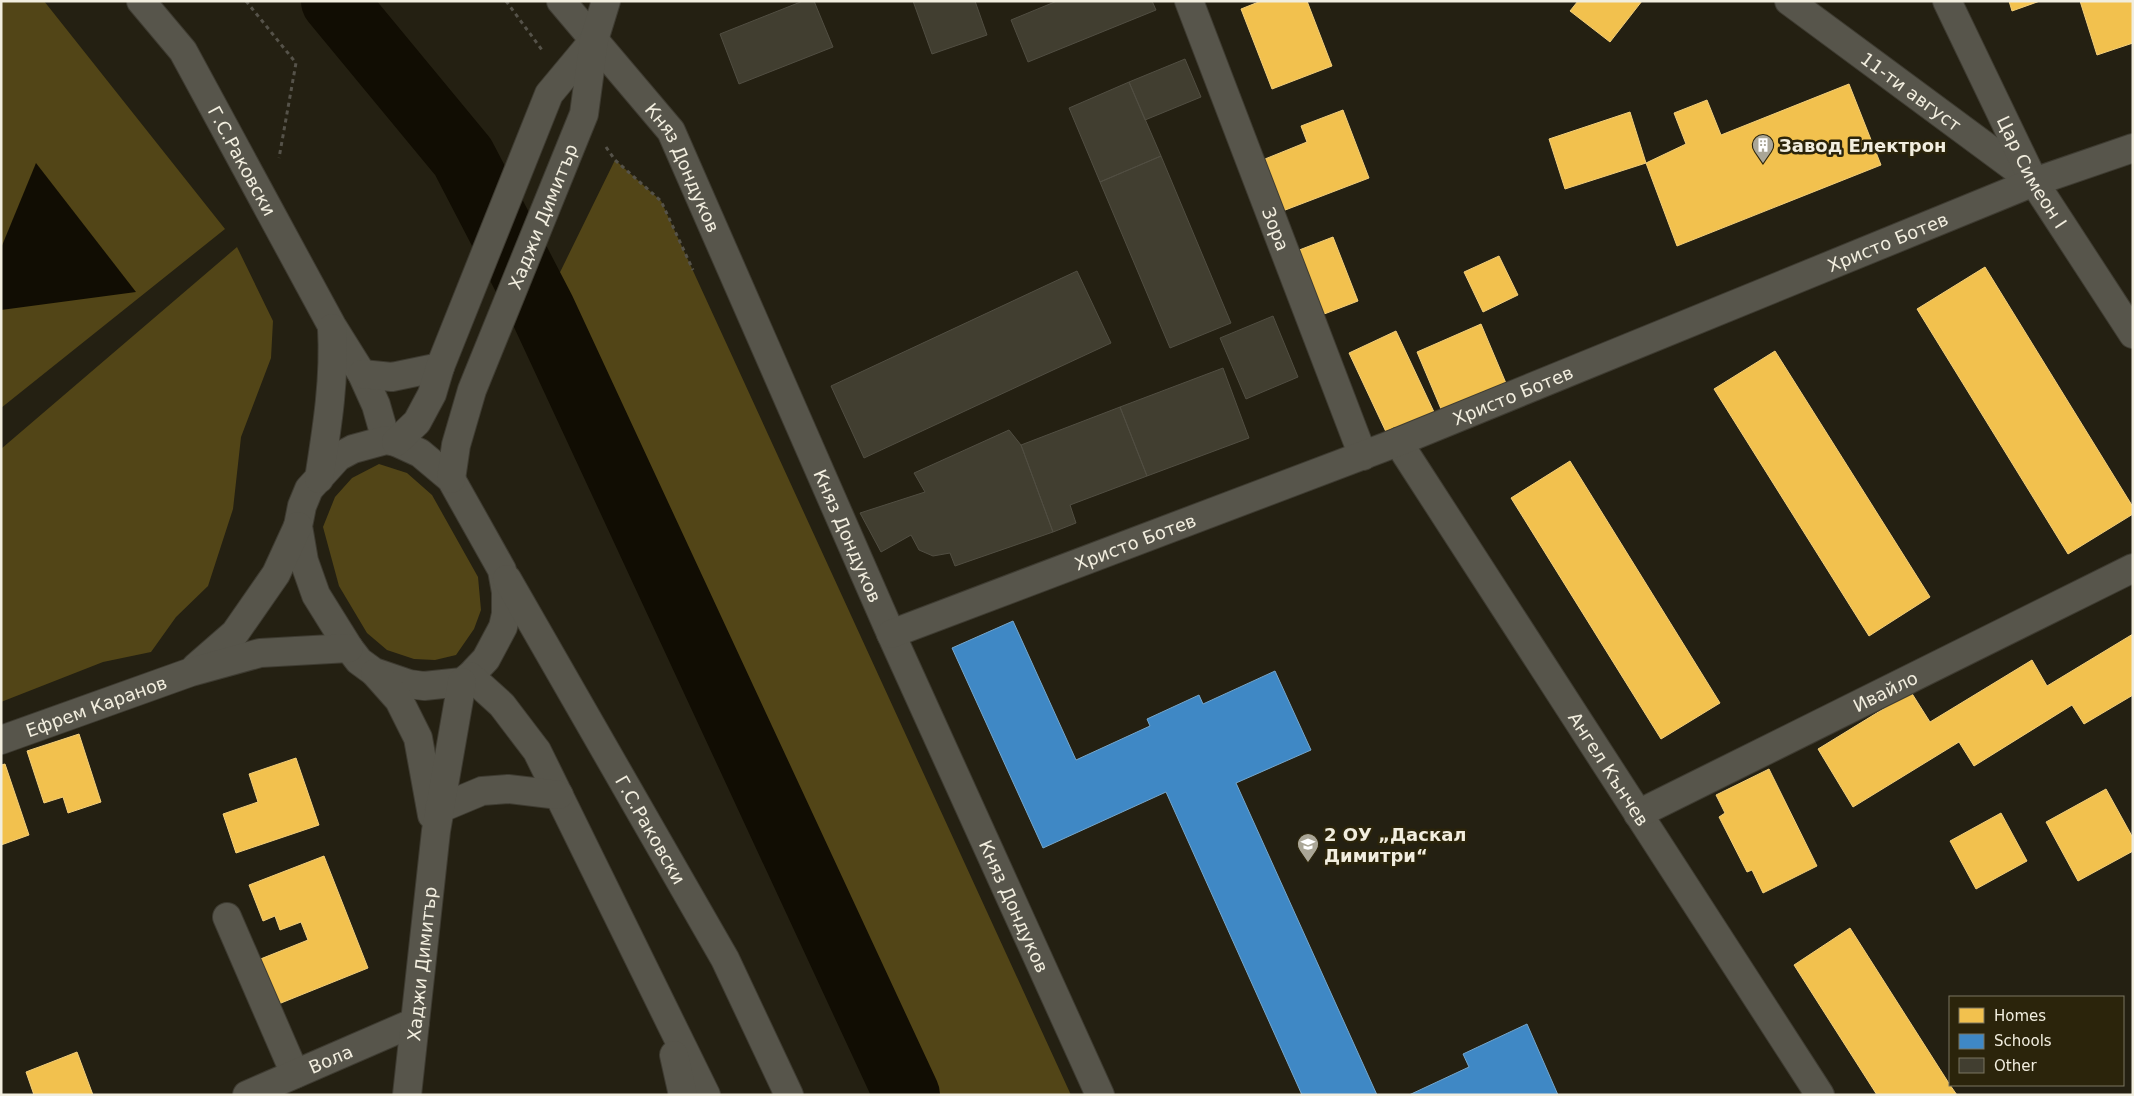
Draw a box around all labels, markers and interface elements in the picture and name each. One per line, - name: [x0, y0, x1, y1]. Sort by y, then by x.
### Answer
- street label: 11-ти август: [1857, 47, 1965, 135]
- street label: Княз Дондуков: [641, 98, 724, 235]
- street label: Г.С.Раковски: [204, 102, 281, 219]
- street label: Цар Симеон I: [1993, 112, 2072, 232]
- building icon: Завод Електрон: [1751, 133, 1775, 164]
- place label: Завод Електрон: [1779, 135, 1947, 156]
- street label: Хаджи Димитър: [504, 141, 581, 292]
- street label: Зора: [1258, 204, 1294, 254]
- street label: Христо Ботев: [1824, 208, 1951, 276]
- street label: Христо Ботев: [1449, 361, 1576, 429]
- street label: Княз Дондуков: [810, 466, 886, 605]
- street label: Христо Ботев: [1071, 509, 1199, 574]
- street label: Ивайло: [1849, 666, 1921, 716]
- street label: Ефрем Каранов: [23, 671, 169, 741]
- street label: Ангел Кънчев: [1565, 708, 1654, 830]
- street label: Г.С.Раковски: [611, 772, 690, 888]
- place label: 2 ОУ „Даскал Димитри“: [1324, 824, 1466, 866]
- school or university icon: 2 ОУ „Даскал Димитри“: [1296, 832, 1320, 863]
- street label: Княз Дондуков: [975, 837, 1053, 976]
- street label: Хаджи Димитър: [403, 886, 440, 1042]
- legend: [1949, 996, 2124, 1086]
- text: Homes: [1994, 1007, 2046, 1025]
- text: Schools: [1994, 1032, 2052, 1050]
- street label: Вола: [305, 1040, 356, 1078]
- text: Other: [1994, 1057, 2037, 1075]

